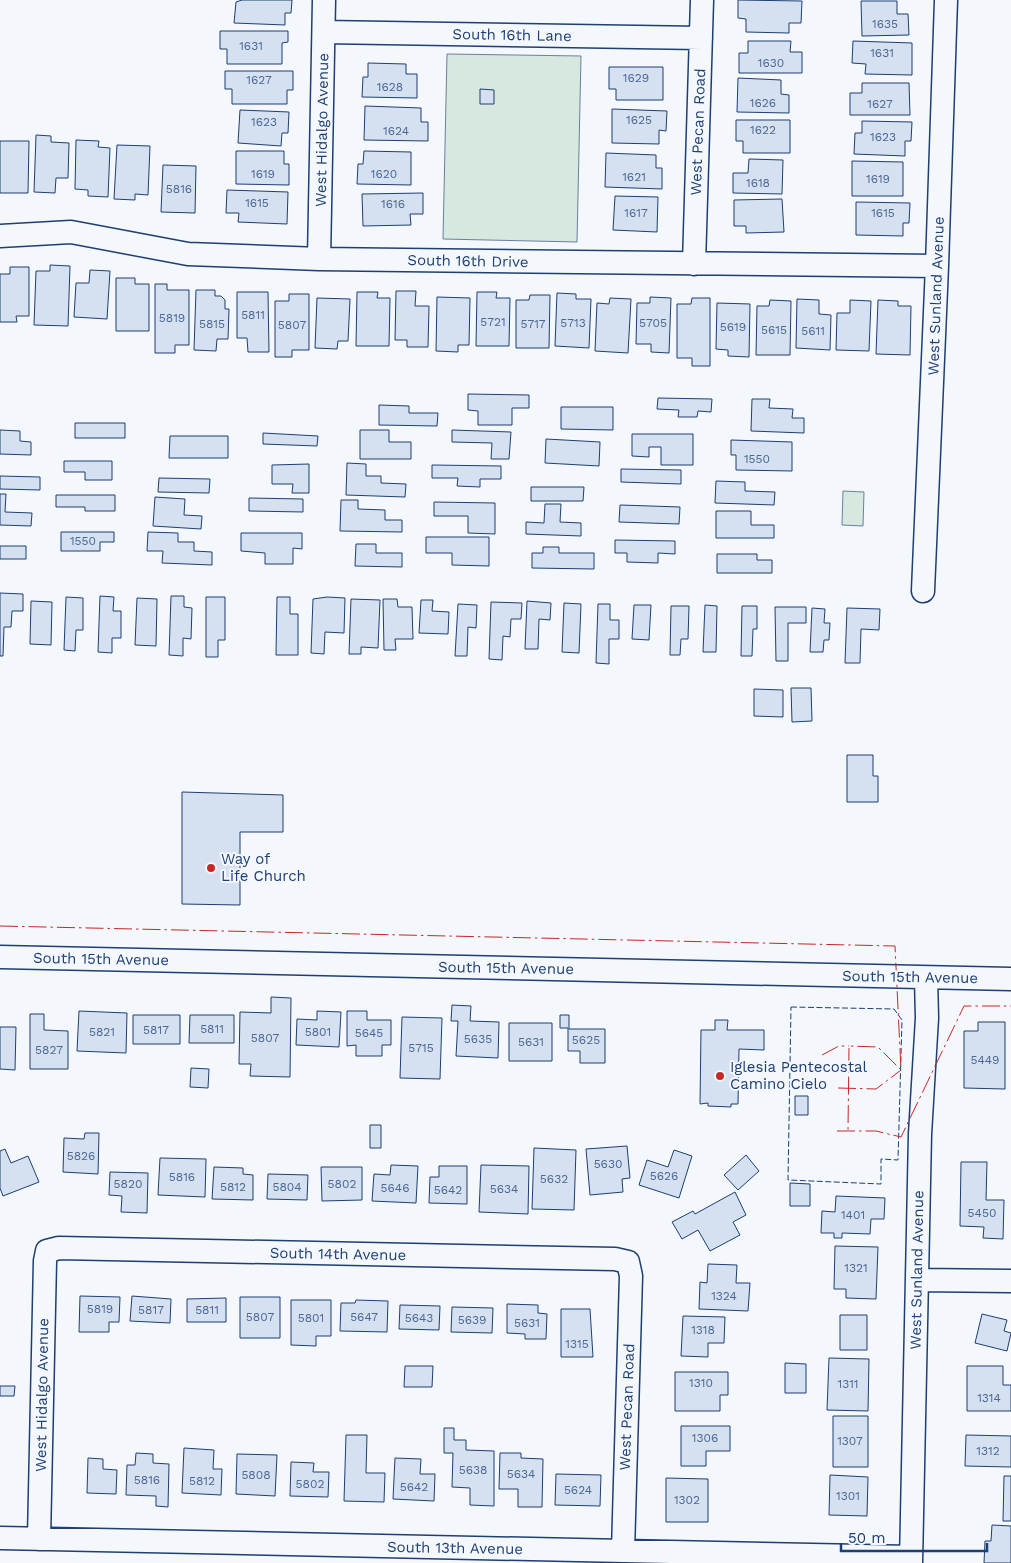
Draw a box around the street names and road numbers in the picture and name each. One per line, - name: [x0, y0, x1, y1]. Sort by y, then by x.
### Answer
- street label: South 16th Lane: [452, 25, 572, 45]
- street label: West Hidalgo Avenue: [312, 53, 332, 207]
- street label: West Pecan Road: [687, 68, 709, 196]
- street label: West Sunland Avenue: [924, 216, 948, 376]
- street label: South 16th Drive: [407, 251, 529, 271]
- street label: South 15th Avenue: [33, 949, 169, 969]
- street label: South 15th Avenue: [438, 958, 574, 978]
- street label: South 15th Avenue: [842, 967, 978, 987]
- street label: West Sunland Avenue: [907, 1190, 927, 1350]
- street label: South 14th Avenue: [270, 1244, 406, 1264]
- street label: West Hidalgo Avenue: [32, 1318, 52, 1472]
- street label: West Pecan Road: [616, 1343, 638, 1471]
- street label: South 13th Avenue: [387, 1538, 523, 1558]

